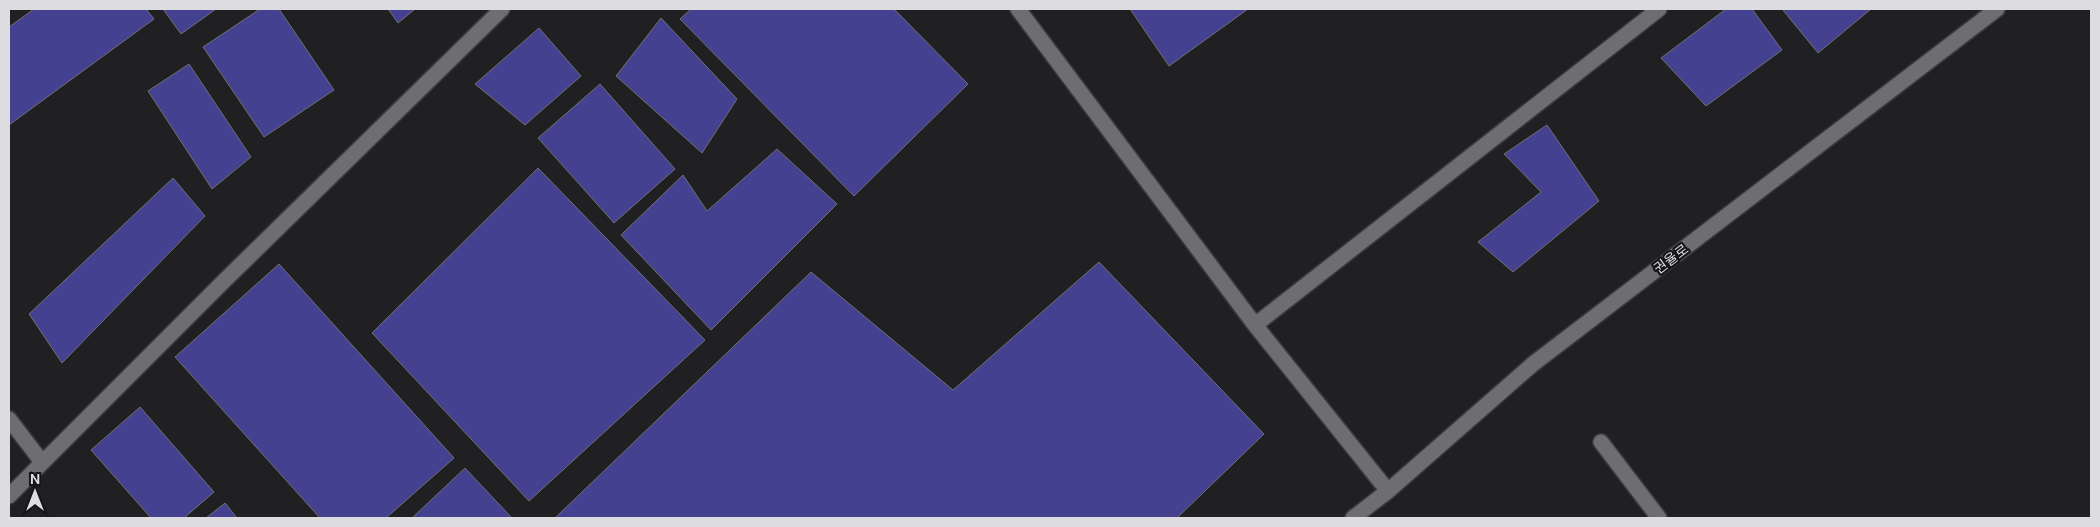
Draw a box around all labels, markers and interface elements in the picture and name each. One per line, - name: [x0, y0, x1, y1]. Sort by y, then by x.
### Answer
- street label: 권율로: [1650, 240, 1692, 278]
- north arrow: [10, 467, 60, 517]
- text: N: [30, 470, 40, 488]

